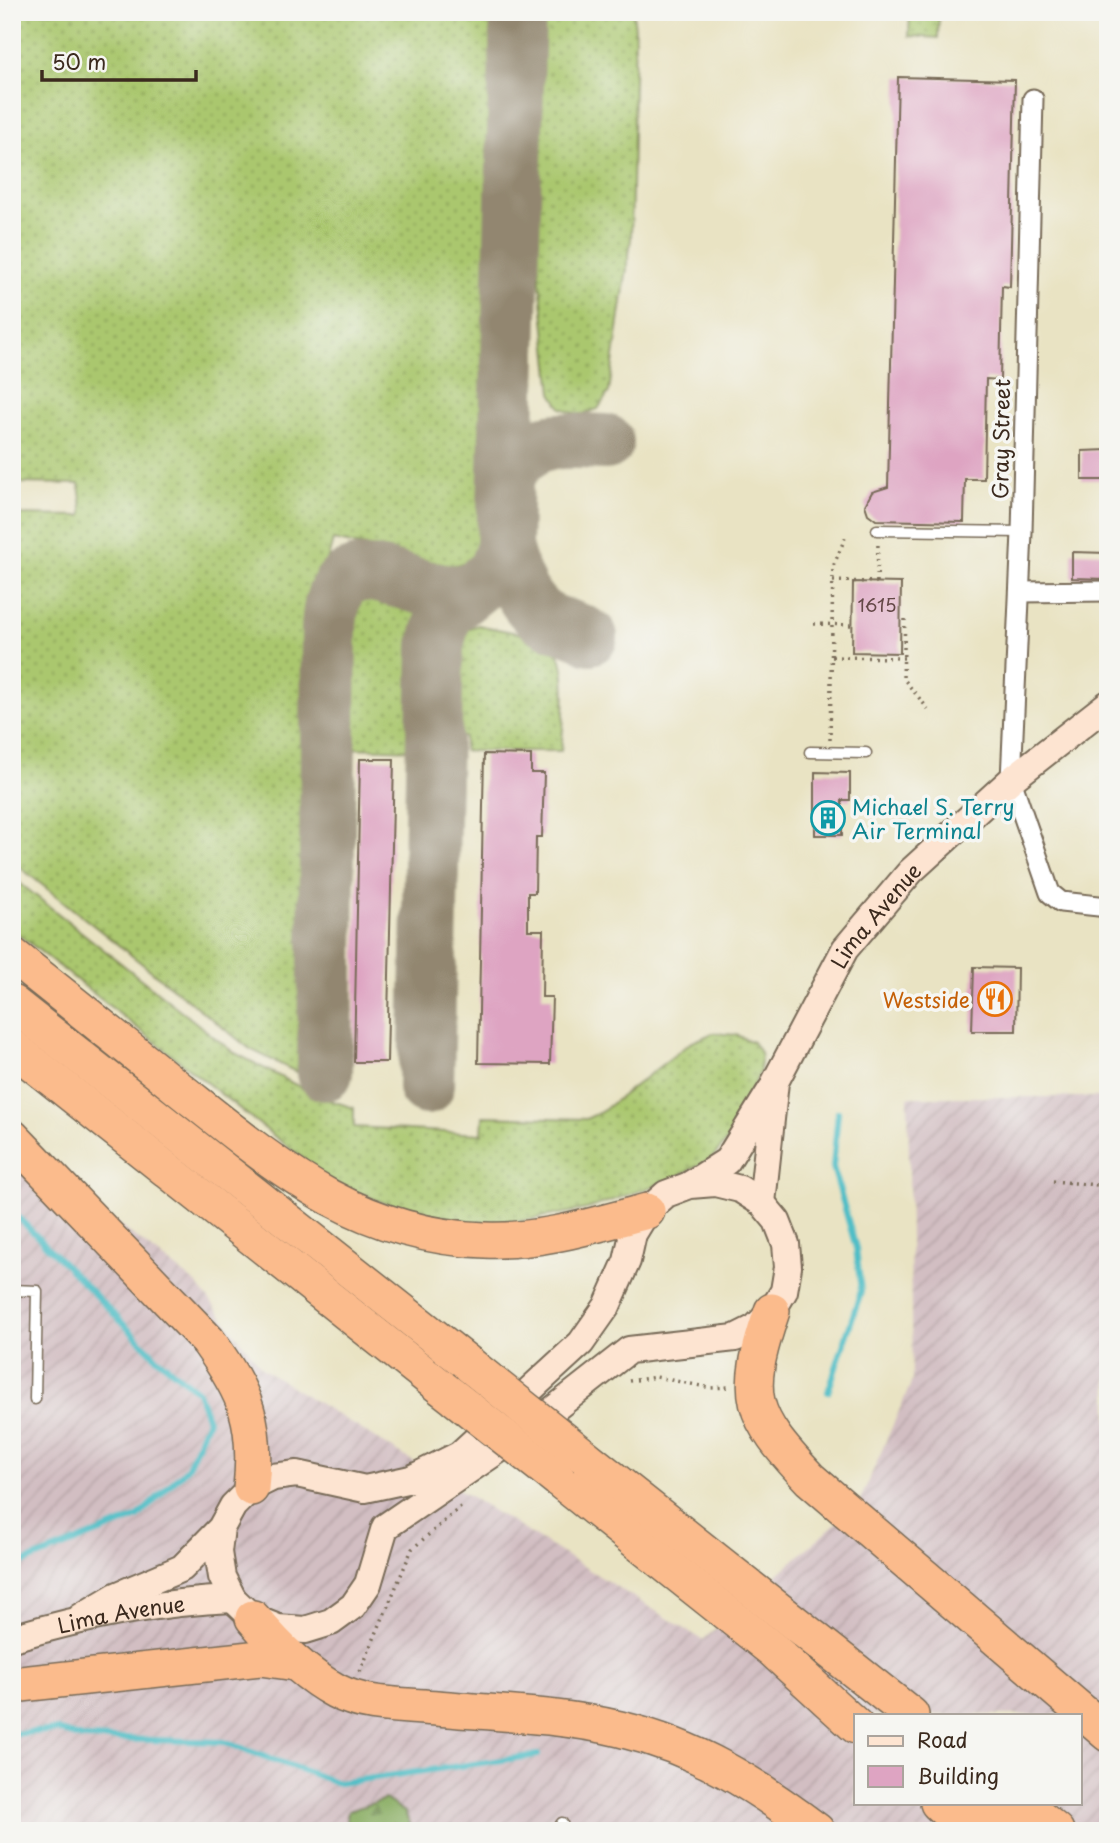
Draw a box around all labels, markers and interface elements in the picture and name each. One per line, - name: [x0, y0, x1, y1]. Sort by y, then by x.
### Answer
- scale bar: [42, 38, 196, 82]
- text: 50 m: [52, 45, 106, 77]
- street label: Gray Street: [983, 379, 1017, 499]
- house number: 1615: [857, 591, 897, 618]
- place label: Michael S. Terry Air Terminal: [852, 790, 1015, 846]
- building icon: Michael S. Terry Air Terminal: [809, 799, 847, 837]
- street label: Lima Avenue: [822, 854, 927, 974]
- restaurant icon: Westside: [976, 980, 1014, 1018]
- place label: Westside: [882, 983, 970, 1015]
- street label: Lima Avenue: [54, 1586, 187, 1641]
- legend: [854, 1714, 1082, 1804]
- text: Road: [917, 1723, 968, 1755]
- text: Building: [917, 1759, 999, 1791]

